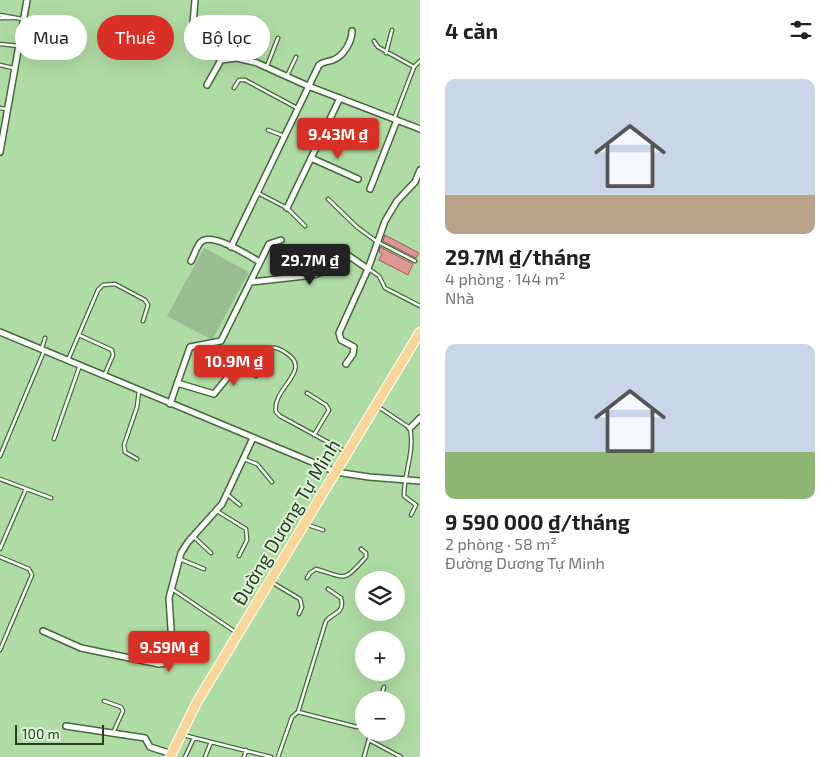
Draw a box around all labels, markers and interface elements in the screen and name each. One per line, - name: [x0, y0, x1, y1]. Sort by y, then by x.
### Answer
- chip: Mua: [15, 15, 87, 60]
- chip: Thuê: [97, 15, 174, 60]
- chip: Bộ lọc: [184, 15, 270, 60]
- icon: filters: [787, 16, 815, 44]
- text: 4 căn: [445, 18, 498, 43]
- icon: home: [585, 111, 675, 201]
- pin: 9.43M ₫: [292, 118, 384, 160]
- text: 9.43M ₫: [308, 124, 368, 143]
- pin: 29.7M ₫: [264, 244, 356, 286]
- text: 29.7M ₫/tháng: [445, 244, 591, 269]
- text: 29.7M ₫: [281, 250, 339, 269]
- text: 4 phòng · 144 m²: [445, 269, 565, 288]
- text: Nhà: [445, 288, 474, 307]
- pin: 10.9M ₫: [188, 344, 280, 387]
- text: 10.9M ₫: [205, 351, 263, 370]
- icon: home: [585, 376, 675, 466]
- street label: Đường Dương Tự Minh: [227, 435, 344, 609]
- text: 9 590 000 ₫/tháng: [445, 509, 630, 534]
- text: 2 phòng · 58 m²: [445, 534, 557, 553]
- text: Đường Dương Tự Minh: [445, 553, 605, 572]
- map controls: [355, 571, 405, 741]
- button: layers: [355, 571, 405, 621]
- pin: 9.59M ₫: [123, 630, 215, 673]
- button: +: [355, 631, 405, 681]
- text: 9.59M ₫: [139, 637, 199, 656]
- button: −: [355, 691, 405, 741]
- scale bar: [15, 722, 104, 745]
- text: 100 m: [22, 725, 60, 742]

